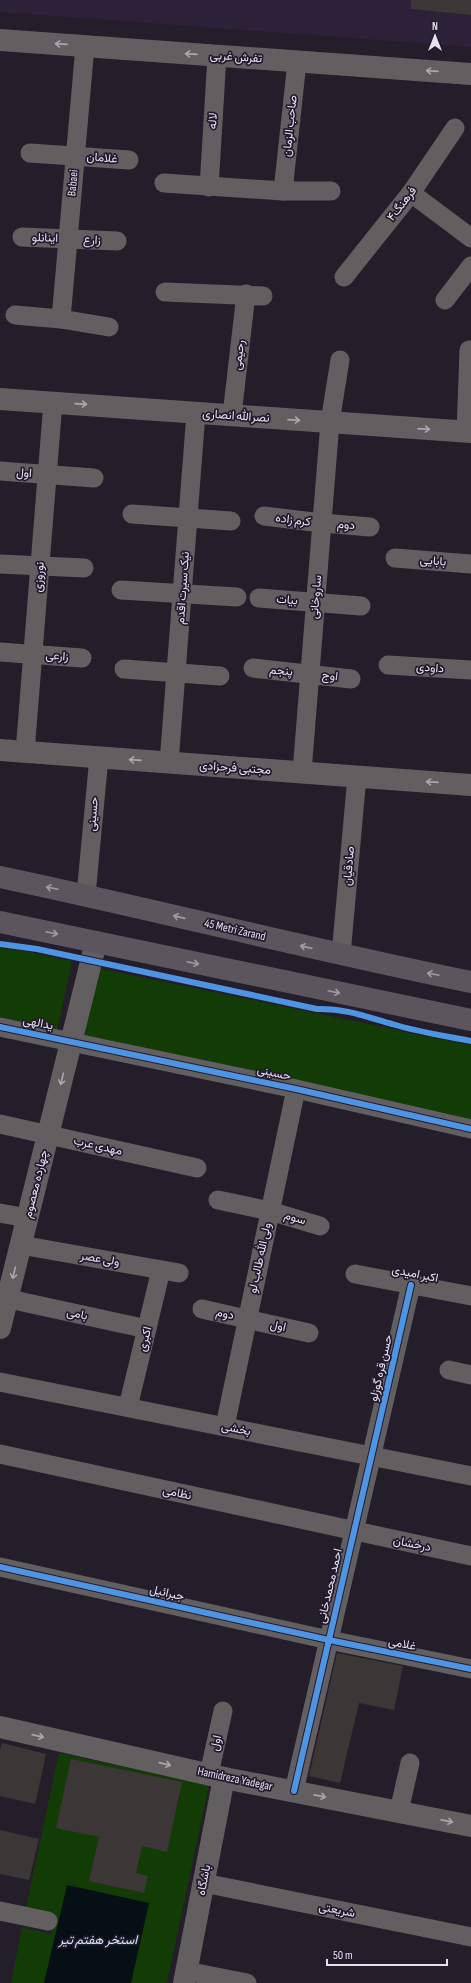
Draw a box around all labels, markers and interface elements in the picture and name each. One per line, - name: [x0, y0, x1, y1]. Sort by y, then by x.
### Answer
- north arrow: [415, 16, 455, 56]
- text: N: [432, 20, 438, 33]
- one-way arrow: [55, 41, 68, 48]
- street label: تفرش غربی: [209, 48, 263, 66]
- one-way arrow: [185, 50, 198, 57]
- one-way arrow: [426, 68, 439, 75]
- street label: صاحب الزمان: [279, 94, 301, 158]
- street label: لاله: [205, 112, 221, 130]
- street label: غلامان: [86, 149, 118, 167]
- street label: Babaei: [64, 169, 82, 197]
- street label: فرهنگ۴: [384, 184, 420, 224]
- street label: اینانلو: [32, 230, 58, 246]
- street label: زارع: [83, 232, 101, 249]
- street label: رحیمی: [230, 339, 248, 371]
- one-way arrow: [74, 401, 87, 408]
- street label: نصرالله انصاری: [202, 406, 270, 426]
- one-way arrow: [287, 416, 300, 423]
- one-way arrow: [417, 426, 430, 433]
- street label: اول: [16, 465, 32, 481]
- street label: کرم زاده: [274, 510, 312, 530]
- street label: دوم: [336, 517, 356, 533]
- street label: نیک سیرت اقدم: [173, 551, 193, 625]
- street label: بابایی: [419, 553, 447, 569]
- street label: نوروزی: [30, 561, 48, 593]
- street label: ساروخانی: [307, 574, 325, 620]
- street label: بیات: [276, 592, 298, 608]
- street label: زارعی: [45, 648, 69, 664]
- street label: داودی: [415, 660, 445, 676]
- street label: پنجم: [269, 663, 294, 680]
- street label: اوج: [321, 668, 339, 685]
- one-way arrow: [129, 757, 142, 764]
- street label: مجتبی فرحزادی: [199, 758, 271, 778]
- one-way arrow: [426, 778, 439, 785]
- street label: حسینی: [84, 796, 102, 832]
- street label: صادقیان: [340, 845, 358, 887]
- one-way arrow: [46, 884, 59, 892]
- one-way arrow: [173, 913, 186, 921]
- street label: 45 Metri Zarand: [203, 916, 267, 944]
- one-way arrow: [45, 929, 58, 937]
- one-way arrow: [299, 943, 312, 950]
- one-way arrow: [186, 959, 199, 967]
- one-way arrow: [427, 970, 440, 978]
- one-way arrow: [327, 988, 340, 996]
- street label: یدالهی: [22, 1013, 55, 1033]
- street label: حسینی: [256, 1062, 292, 1084]
- one-way arrow: [57, 1072, 65, 1085]
- street label: مهدی عرب: [72, 1133, 124, 1159]
- street label: چهارده معصوم: [20, 1148, 52, 1220]
- street label: سوم: [282, 1208, 308, 1228]
- street label: ولی الله طالب لو: [245, 1221, 275, 1295]
- street label: ولی عصر: [78, 1248, 121, 1270]
- street label: اکبر امیدی: [390, 1262, 440, 1286]
- one-way arrow: [9, 1267, 17, 1280]
- street label: بامی: [65, 1304, 89, 1324]
- street label: دوم: [215, 1305, 236, 1323]
- street label: اول: [269, 1317, 287, 1335]
- street label: اکبری: [135, 1325, 155, 1353]
- street label: حسن قره گوزلو: [366, 1333, 396, 1403]
- street label: بخشی: [220, 1419, 252, 1439]
- street label: نظامی: [161, 1483, 193, 1503]
- street label: درخشان: [392, 1533, 433, 1555]
- street label: احمد محمدخانی: [314, 1547, 346, 1625]
- street label: جبرائیل: [148, 1582, 186, 1604]
- street label: غلامی: [387, 1634, 417, 1654]
- one-way arrow: [31, 1732, 44, 1740]
- street label: اول: [207, 1734, 225, 1752]
- one-way arrow: [158, 1761, 171, 1769]
- street label: Hamidreza Yadegar: [196, 1764, 274, 1794]
- one-way arrow: [313, 1793, 326, 1801]
- one-way arrow: [440, 1817, 453, 1825]
- street label: باشگاه: [194, 1863, 214, 1897]
- street label: شریعتی: [318, 1899, 356, 1921]
- water label: استخر هفتم تیر: [58, 1932, 139, 1949]
- scale bar: [327, 1941, 447, 1967]
- text: 50 m: [333, 1948, 353, 1963]

